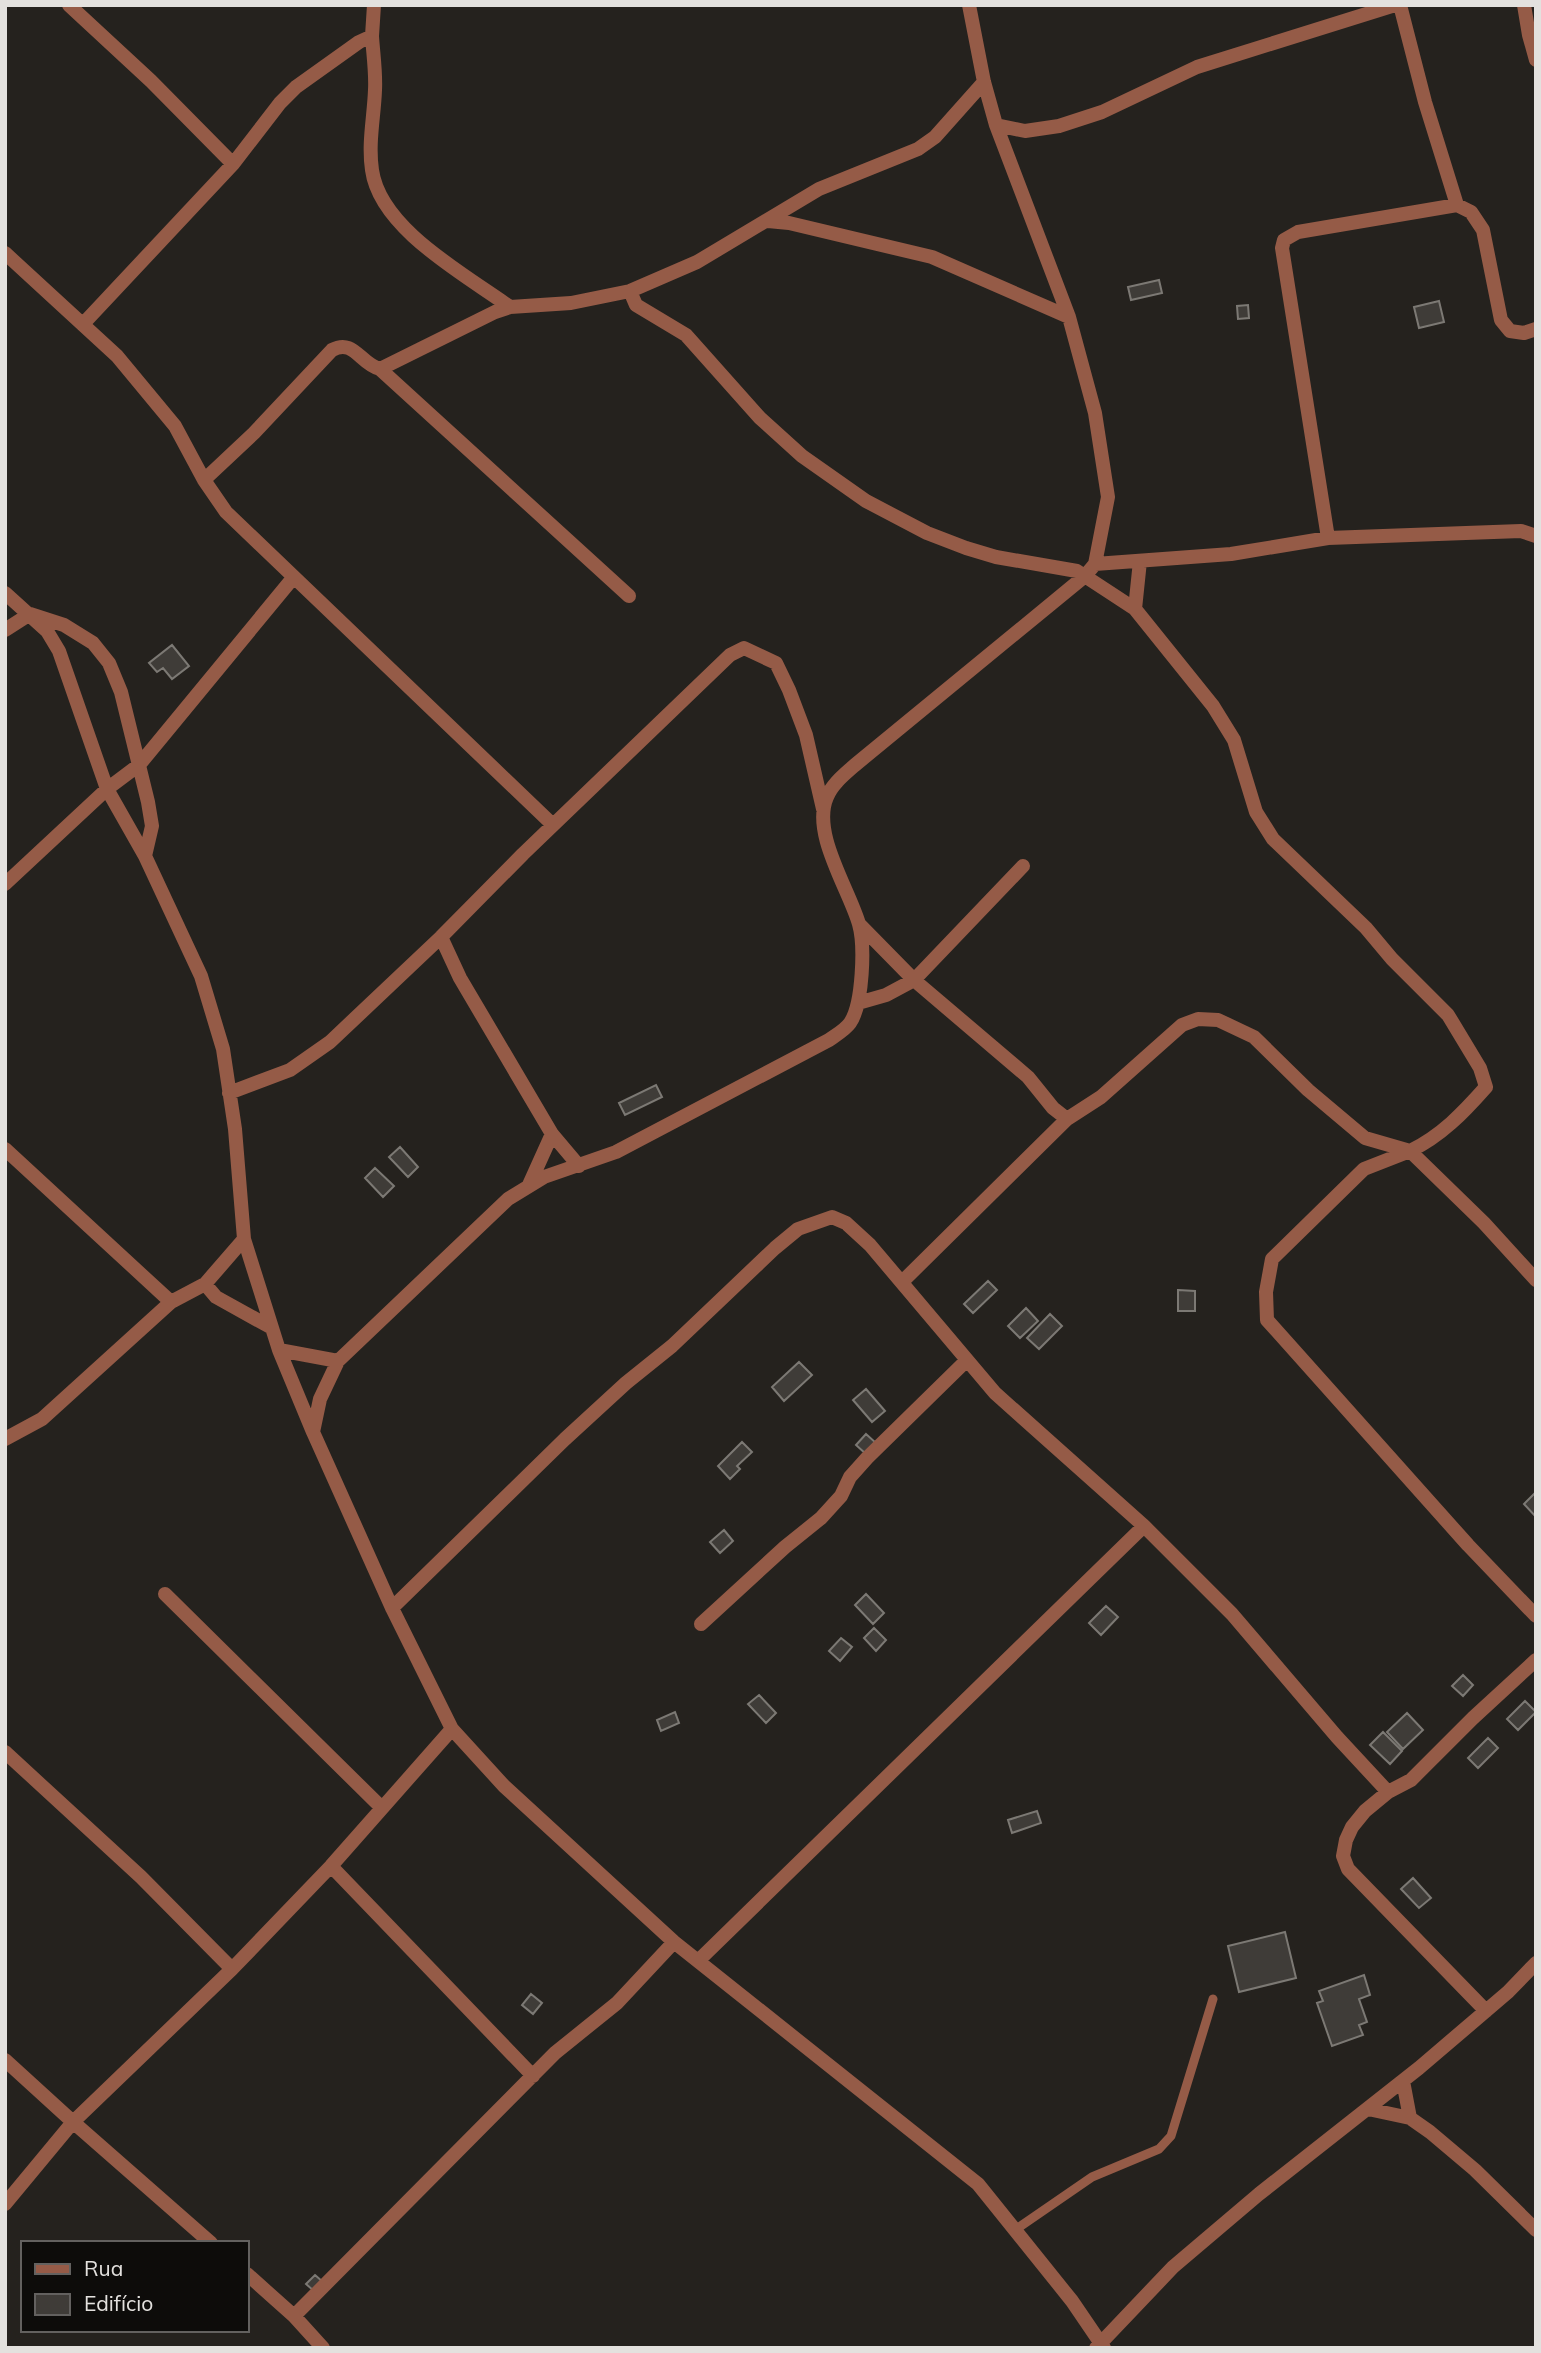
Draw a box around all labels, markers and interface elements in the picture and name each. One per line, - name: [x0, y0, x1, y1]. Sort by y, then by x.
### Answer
- legend: [21, 2241, 248, 2332]
- text: Rua: [84, 2255, 123, 2281]
- text: Edifício: [84, 2290, 153, 2316]

